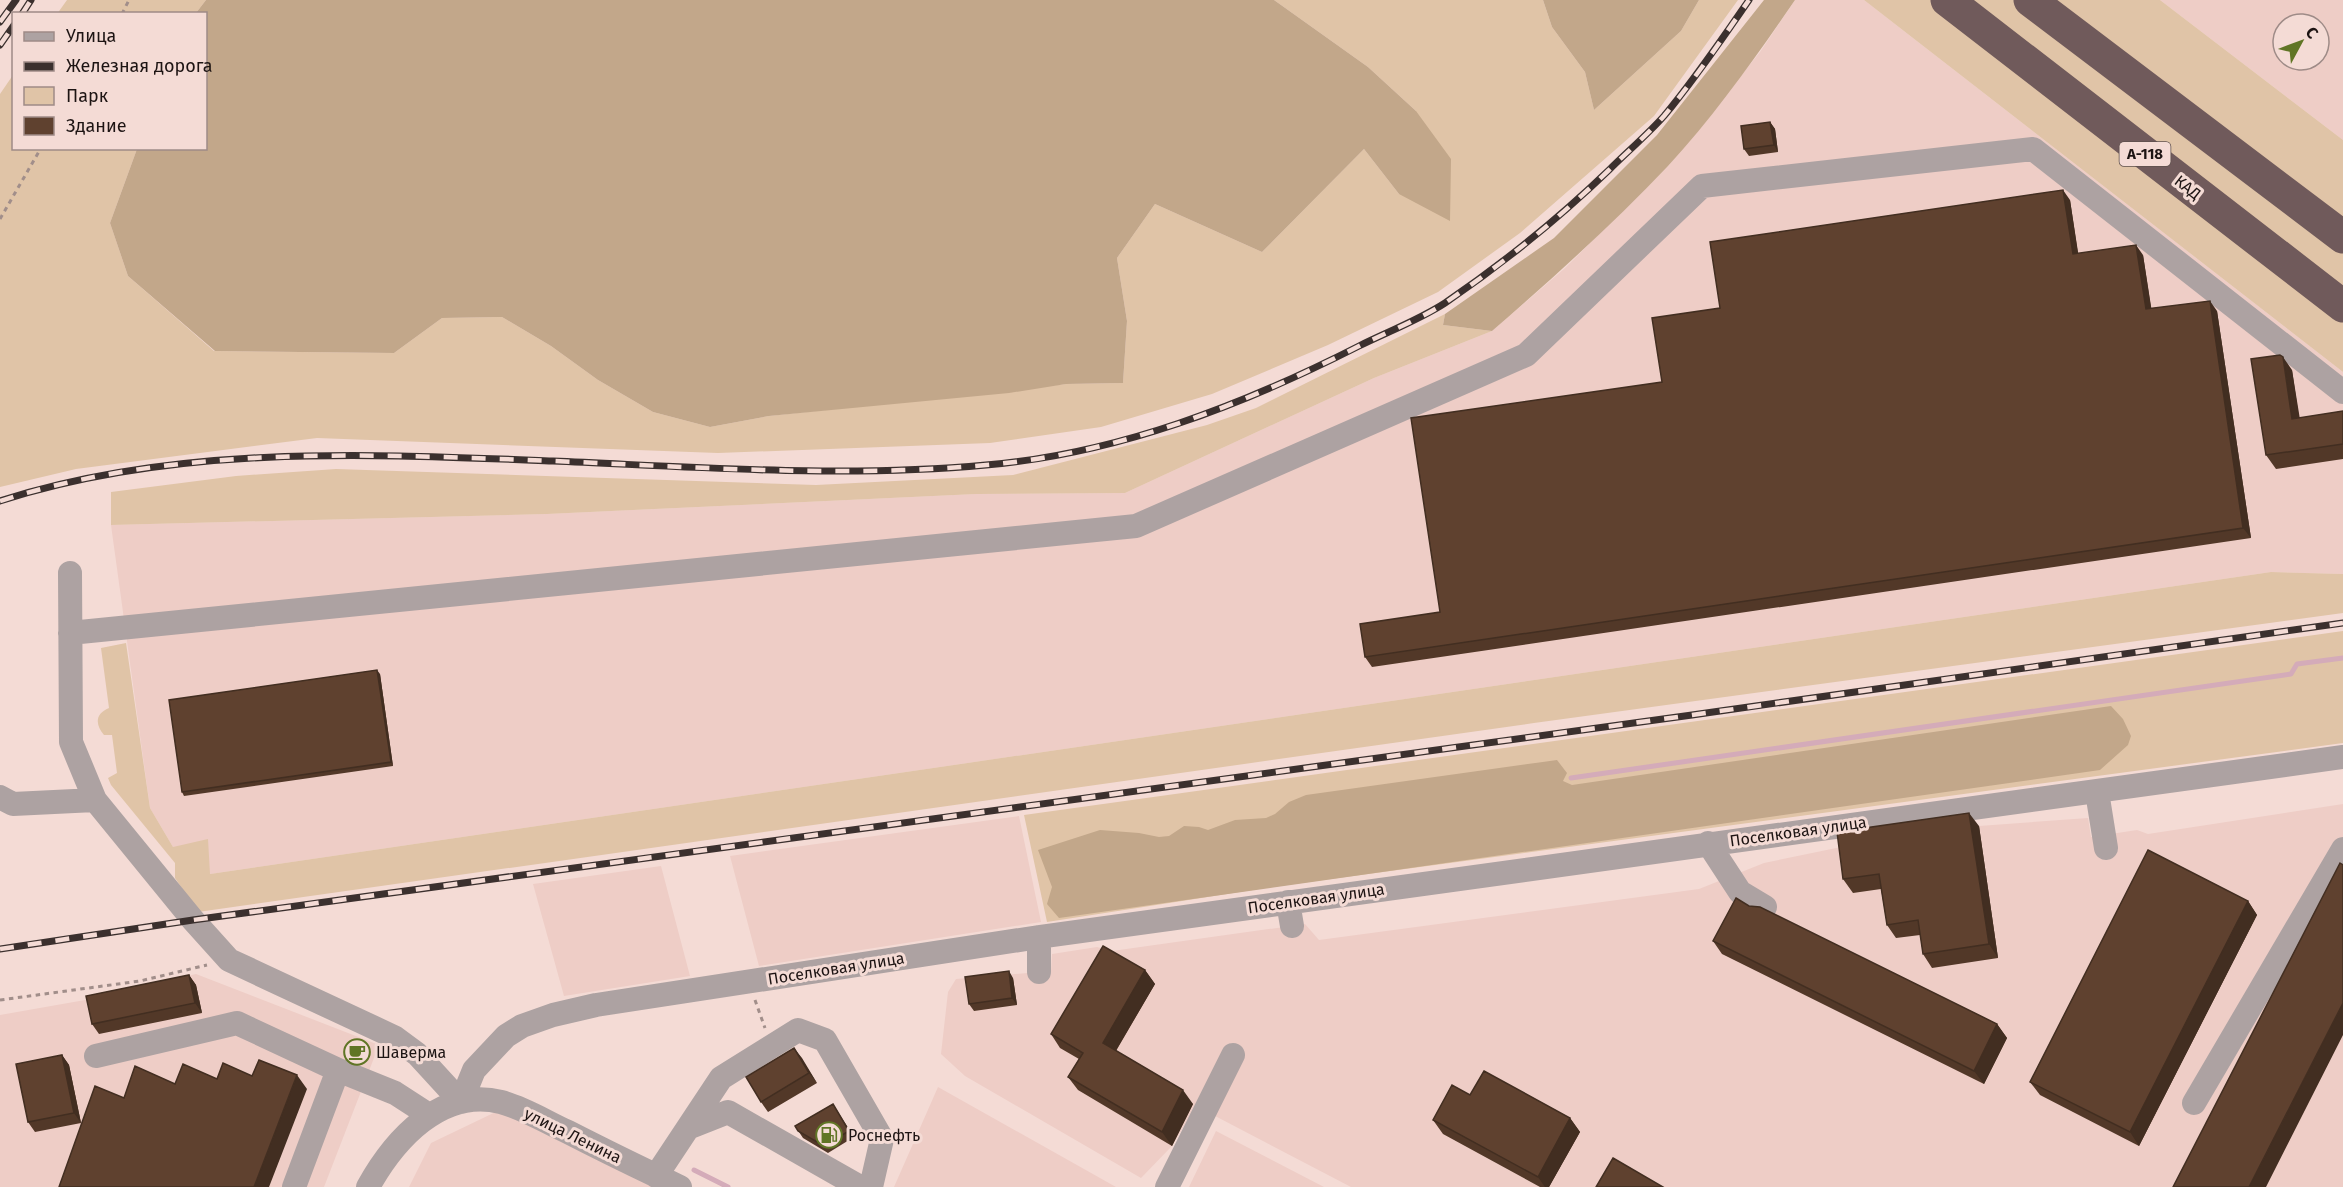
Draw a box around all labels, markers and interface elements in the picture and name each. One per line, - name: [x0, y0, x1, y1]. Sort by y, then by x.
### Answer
- legend: [12, 12, 207, 150]
- north arrow: [2271, 12, 2331, 72]
- text: С: [2302, 23, 2323, 43]
- text: Улица: [66, 25, 116, 47]
- text: Железная дорога: [66, 55, 213, 77]
- text: Парк: [66, 85, 109, 107]
- text: Здание: [66, 115, 127, 137]
- road number: А-118: [2120, 142, 2170, 166]
- street label: КАД: [2171, 171, 2205, 204]
- street label: Поселковая улица: [1728, 812, 1868, 851]
- street label: Поселковая улица: [1246, 879, 1386, 918]
- street label: Поселковая улица: [766, 948, 906, 989]
- cafe icon: Шаверма: [342, 1037, 372, 1067]
- place label: Шаверма: [376, 1043, 446, 1062]
- street label: улица Ленина: [521, 1104, 624, 1167]
- fuel station icon: Роснефть: [814, 1120, 844, 1150]
- place label: Роснефть: [848, 1126, 920, 1145]

